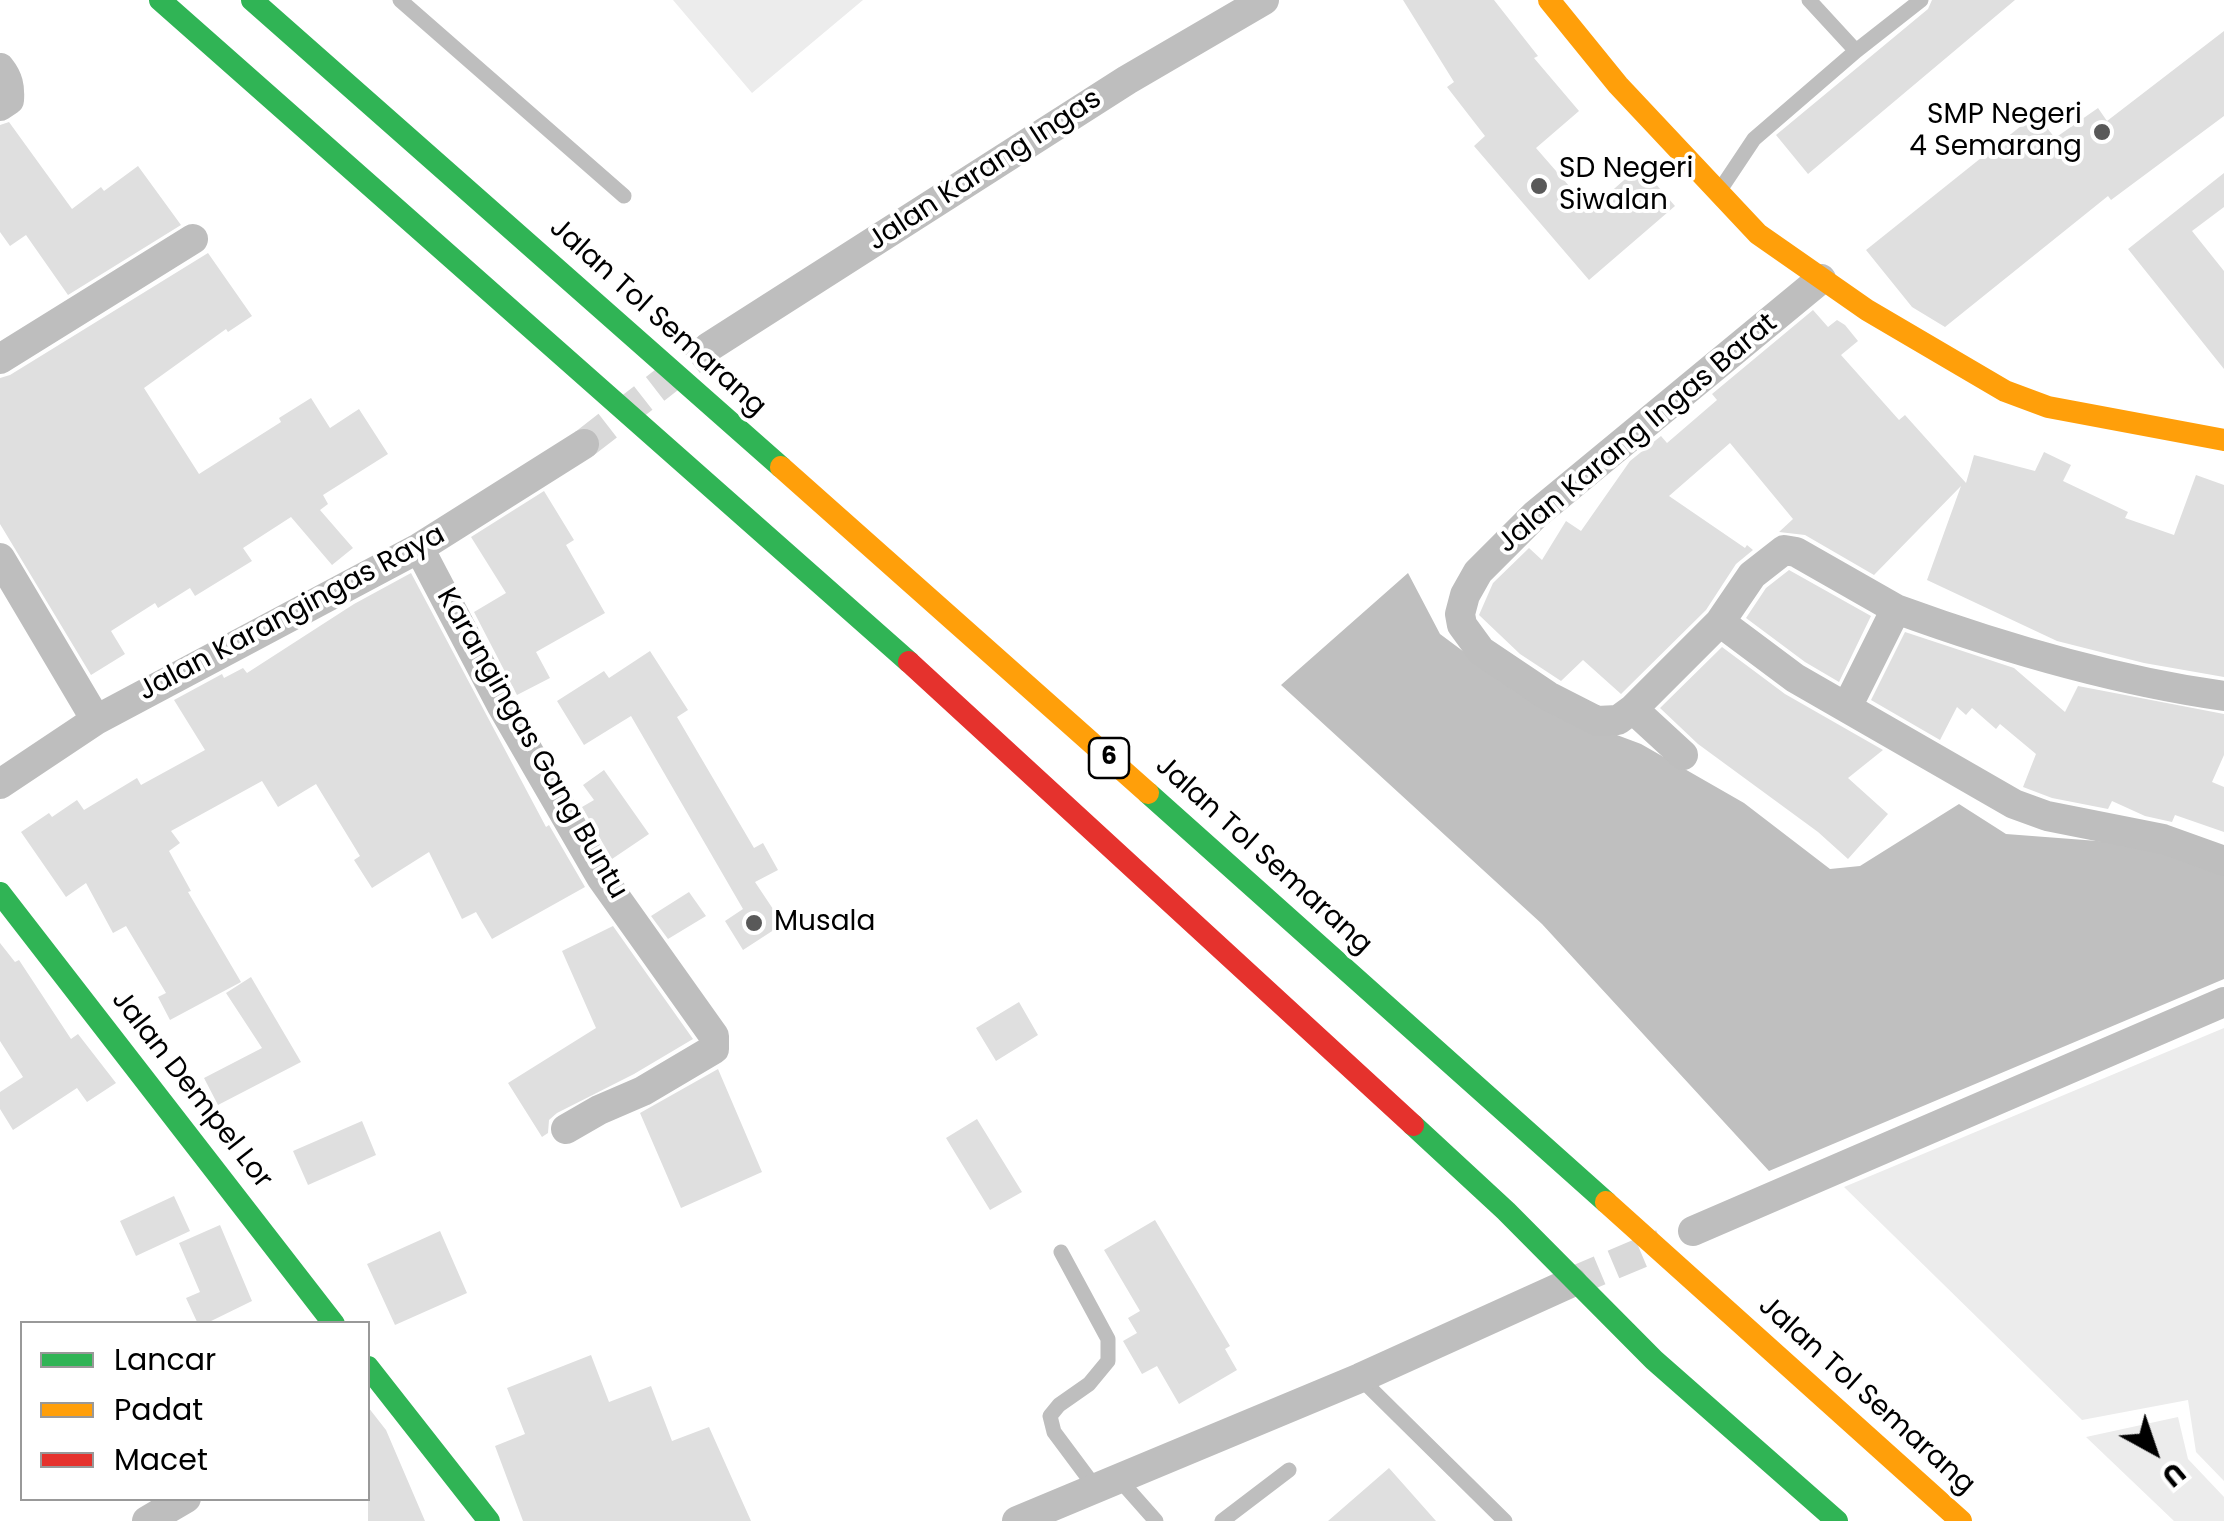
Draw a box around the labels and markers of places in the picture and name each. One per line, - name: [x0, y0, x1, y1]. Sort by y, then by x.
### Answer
- place label: SMP Negeri 4 Semarang: [1909, 99, 2082, 165]
- marker: SMP Negeri 4 Semarang: [2091, 121, 2113, 143]
- place label: SD Negeri Siwalan: [1559, 153, 1693, 219]
- marker: SD Negeri Siwalan: [1528, 175, 1550, 197]
- place label: Musala: [774, 906, 875, 940]
- marker: Musala: [743, 912, 765, 934]

